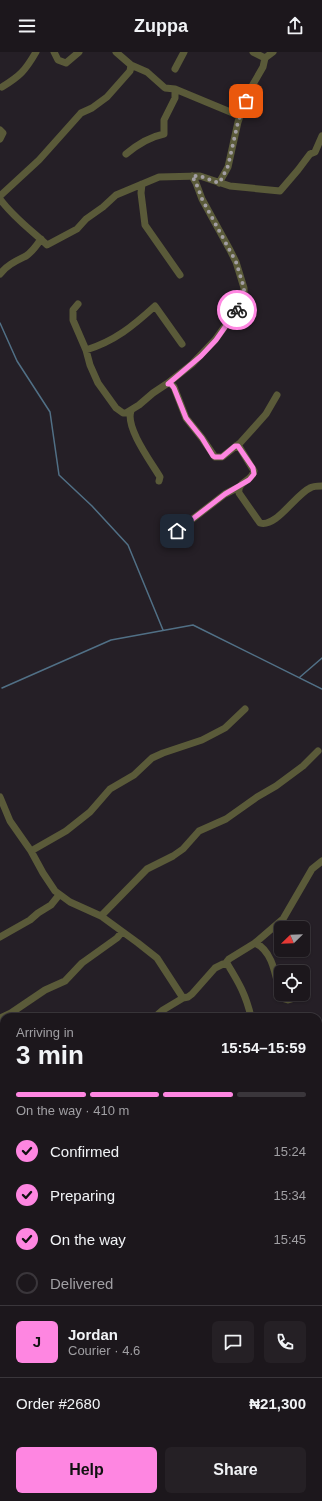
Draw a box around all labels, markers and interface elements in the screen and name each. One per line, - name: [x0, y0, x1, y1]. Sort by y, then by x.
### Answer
- icon: menu: [16, 15, 38, 37]
- icon: share: [284, 15, 306, 37]
- text: Zuppa: [134, 16, 188, 36]
- pin: [229, 84, 263, 118]
- icon: bag: [235, 90, 257, 112]
- courier: [217, 290, 257, 330]
- icon: bike: [226, 299, 248, 321]
- pin: [160, 514, 194, 548]
- icon: home: [166, 520, 188, 542]
- north arrow: [274, 921, 310, 957]
- map controls: [274, 921, 310, 1001]
- button: locate: [274, 965, 310, 1001]
- text: Arriving in: [16, 1025, 74, 1040]
- text: 15:54–15:59: [221, 1039, 306, 1056]
- text: 3 min: [16, 1040, 84, 1070]
- text: On the way · 410 m: [16, 1103, 129, 1118]
- icon: check: [16, 1140, 38, 1162]
- text: Confirmed: [50, 1143, 119, 1160]
- text: 15:24: [273, 1144, 306, 1159]
- icon: check: [16, 1184, 38, 1206]
- text: Preparing: [50, 1187, 115, 1204]
- text: 15:34: [273, 1188, 306, 1203]
- icon: check: [16, 1228, 38, 1250]
- text: On the way: [50, 1231, 126, 1248]
- text: 15:45: [273, 1232, 306, 1247]
- text: Delivered: [50, 1275, 113, 1292]
- button: chat: [212, 1321, 254, 1363]
- button: phone: [264, 1321, 306, 1363]
- text: Jordan: [68, 1326, 118, 1343]
- text: J: [33, 1333, 41, 1350]
- text: Courier · 4.6: [68, 1343, 140, 1358]
- text: Order #2680: [16, 1395, 100, 1412]
- text: ₦21,300: [249, 1395, 306, 1412]
- button: Help: [16, 1447, 157, 1493]
- button: Share: [165, 1447, 306, 1493]

